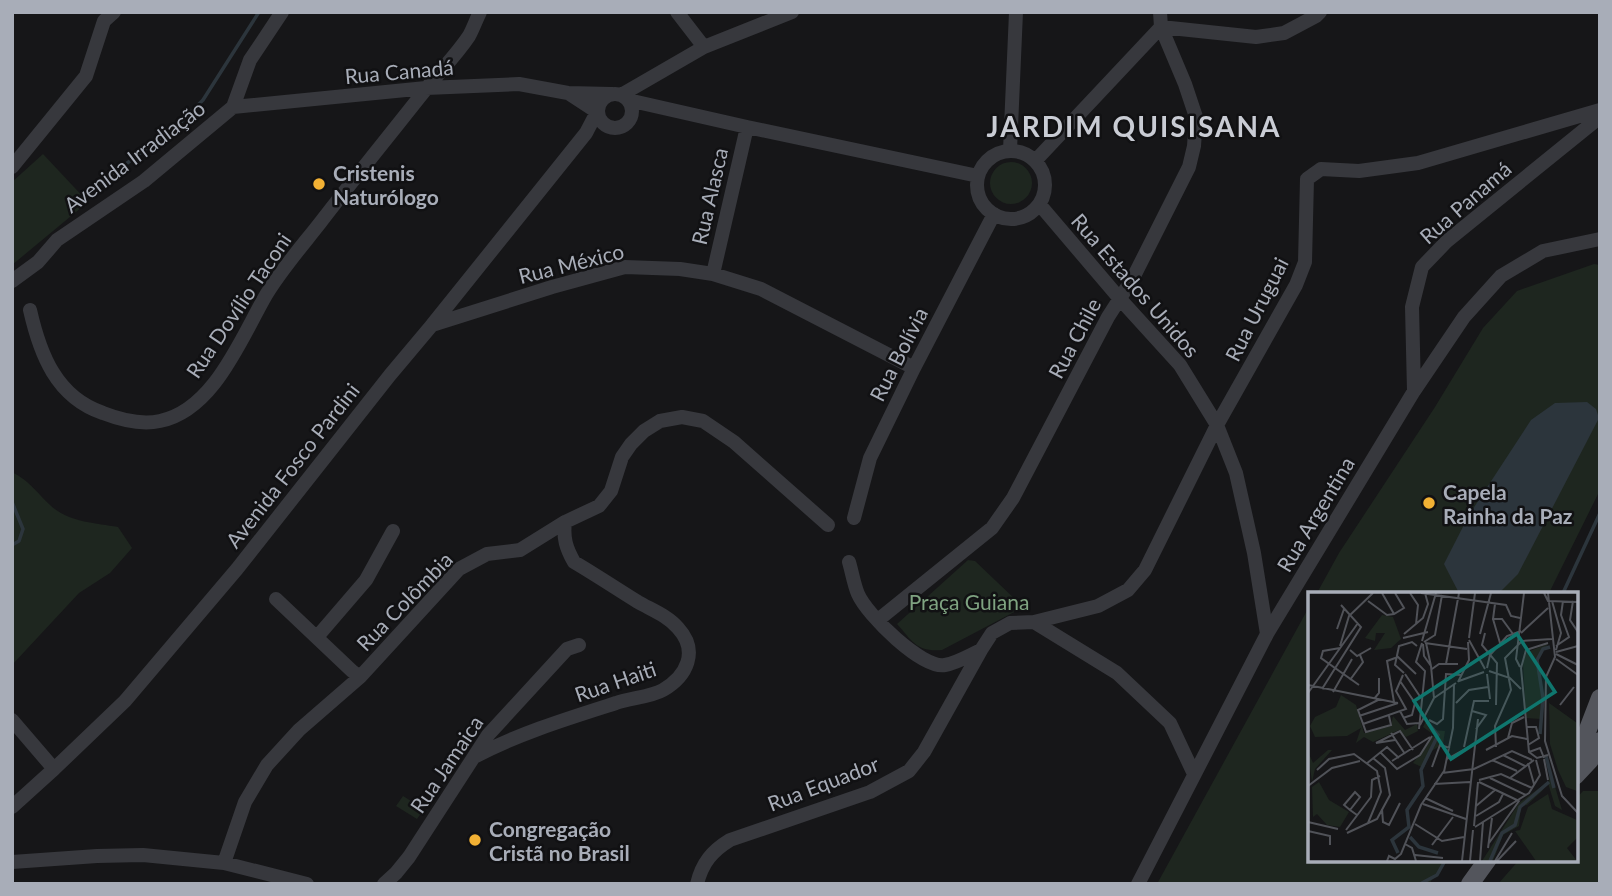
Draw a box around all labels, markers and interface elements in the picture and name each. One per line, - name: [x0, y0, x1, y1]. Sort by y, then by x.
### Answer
- street label: Rua Canadá: [344, 54, 454, 88]
- street label: Avenida Irradiação: [58, 95, 210, 217]
- district label: JARDIM QUISISANA: [987, 109, 1281, 143]
- street label: Rua Alasca: [686, 145, 732, 247]
- street label: Rua Panamá: [1414, 156, 1516, 248]
- place label: Cristenis Naturólogo: [333, 160, 439, 209]
- marker: Cristenis Naturólogo: [311, 176, 327, 192]
- street label: Rua Estados Unidos: [1067, 208, 1205, 362]
- street label: Rua Dovílio Taconi: [180, 228, 296, 382]
- street label: Rua México: [516, 238, 626, 288]
- street label: Rua Uruguai: [1219, 253, 1293, 365]
- street label: Rua Chile: [1043, 294, 1105, 382]
- street label: Rua Bolívia: [864, 303, 932, 405]
- street label: Avenida Fosco Pardini: [220, 378, 364, 552]
- street label: Rua Argentina: [1271, 452, 1359, 576]
- place label: Capela Rainha da Paz: [1443, 479, 1573, 528]
- marker: Capela Rainha da Paz: [1421, 495, 1437, 511]
- street label: Rua Colômbia: [351, 547, 457, 655]
- park label: Praça Guiana: [909, 589, 1029, 614]
- inset map: [1308, 592, 1577, 861]
- street label: Rua Haiti: [571, 655, 659, 707]
- street label: Rua Jamaica: [404, 711, 488, 817]
- street label: Rua Equador: [764, 750, 882, 816]
- place label: Congregação Cristã no Brasil: [489, 816, 630, 865]
- marker: Congregação Cristã no Brasil: [467, 832, 483, 848]

